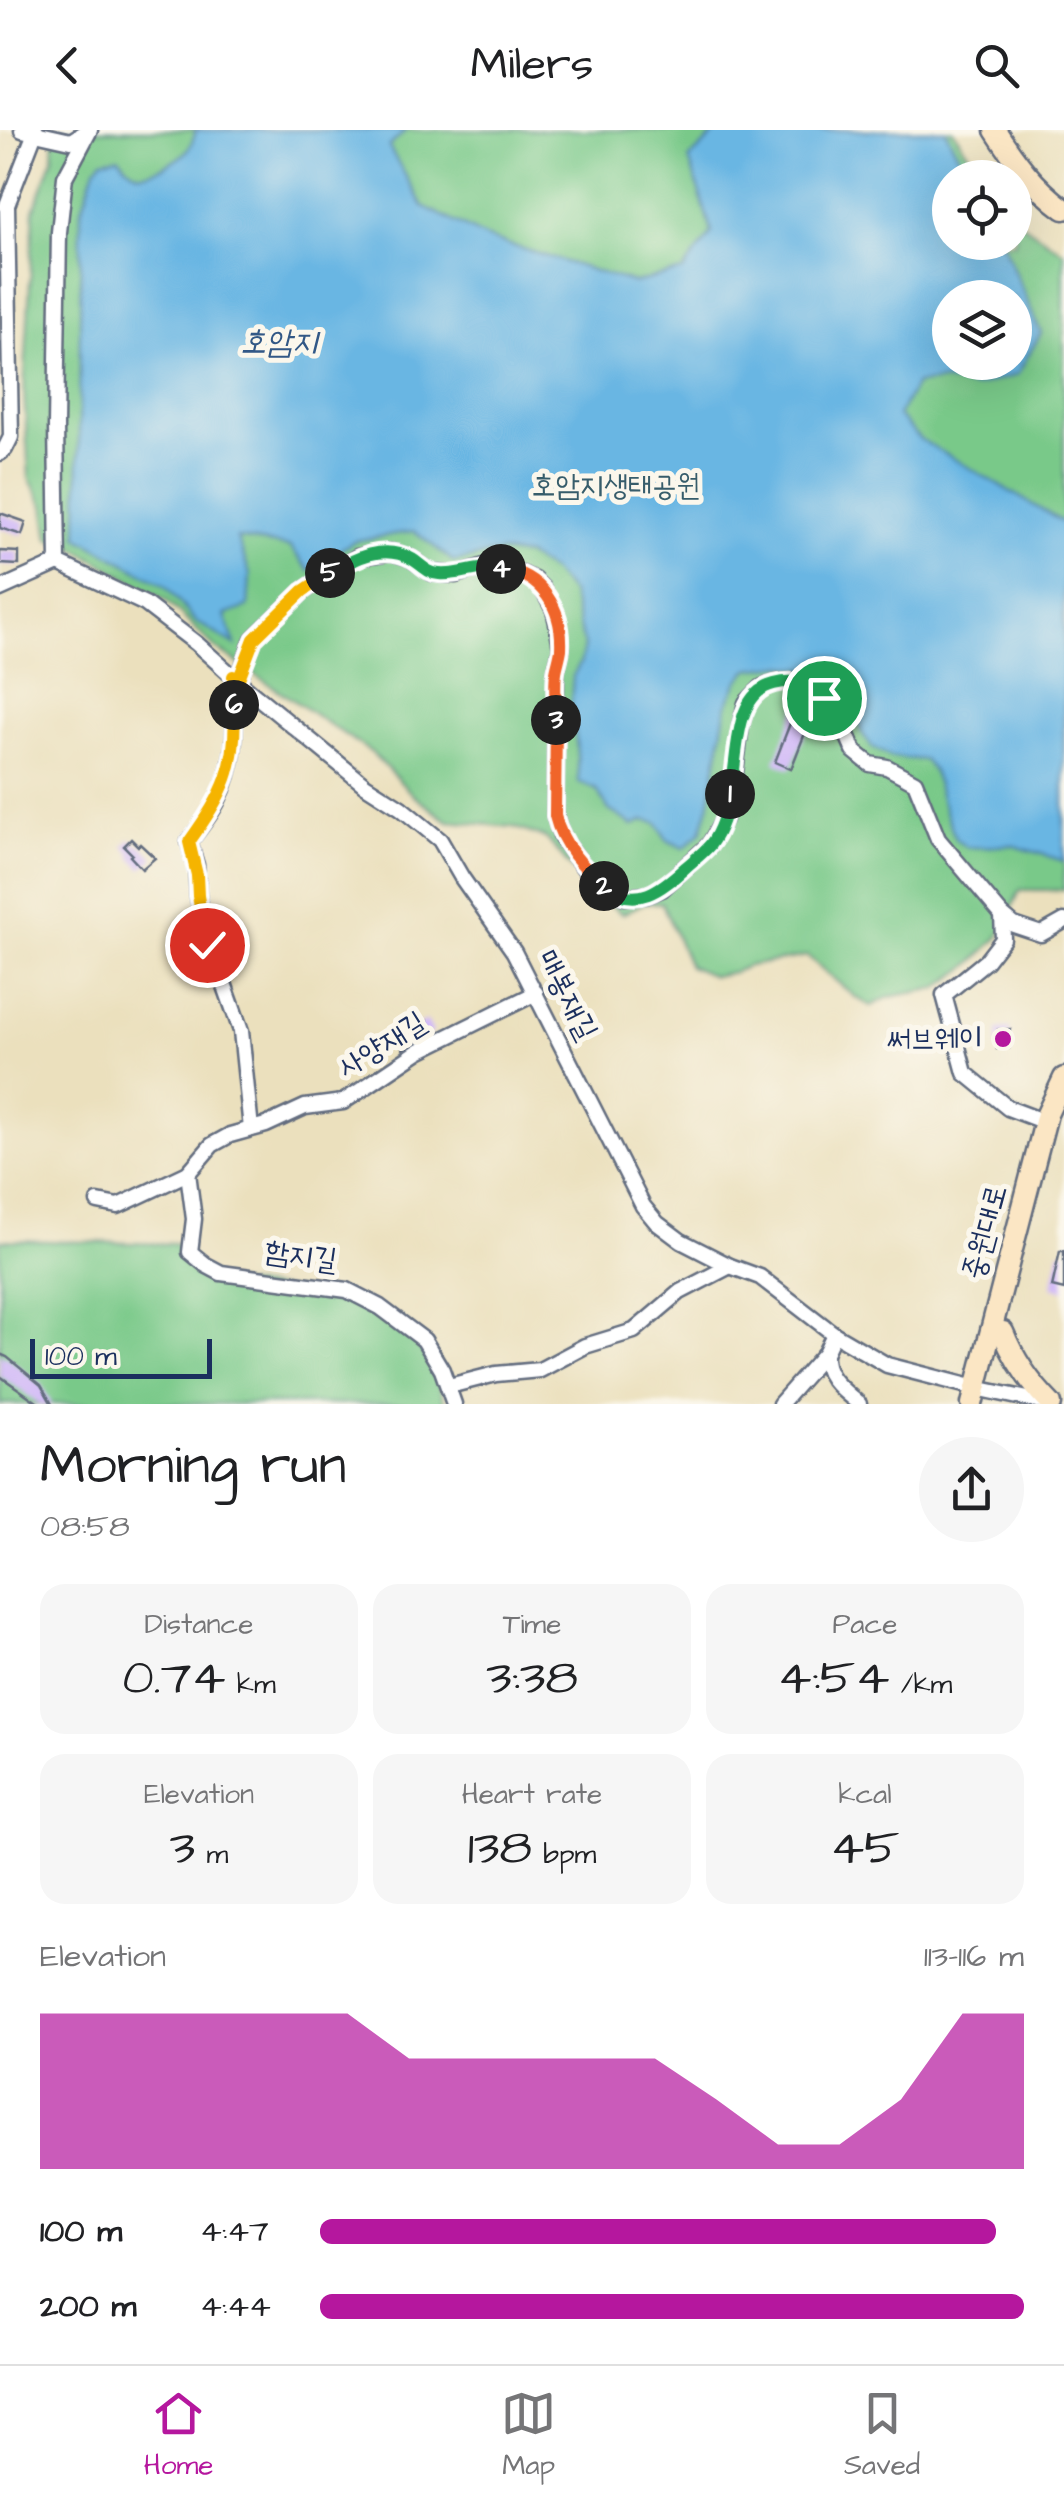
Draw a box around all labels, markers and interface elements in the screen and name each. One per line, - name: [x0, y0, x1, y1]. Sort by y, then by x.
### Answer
- text: Milers: [471, 34, 593, 96]
- icon: back: [40, 38, 95, 93]
- icon: search: [969, 38, 1024, 93]
- map controls: [932, 160, 1032, 380]
- button: locate: [932, 160, 1032, 260]
- button: layers: [932, 280, 1032, 380]
- water label: 호암지: [240, 320, 321, 365]
- park label: 호암지생태공원: [532, 465, 700, 507]
- pin: 4: [476, 544, 526, 594]
- pin: 5: [305, 548, 355, 598]
- text: 4: [491, 549, 511, 588]
- text: 5: [320, 553, 340, 592]
- pin: [782, 656, 867, 741]
- icon: arrive: [797, 671, 852, 726]
- pin: 6: [209, 680, 259, 730]
- text: 6: [225, 685, 243, 724]
- pin: 3: [531, 695, 581, 745]
- text: 3: [549, 700, 563, 739]
- pin: 1: [705, 769, 755, 819]
- text: 1: [728, 774, 732, 813]
- pin: 2: [579, 861, 629, 911]
- text: 2: [596, 866, 612, 905]
- pin: [165, 903, 250, 988]
- icon: check: [180, 918, 235, 973]
- street label: 매봉재길: [526, 942, 608, 1048]
- street label: 사양재길: [330, 1002, 434, 1088]
- place label: 써브웨이: [886, 1018, 983, 1060]
- marker: 써브웨이: [992, 1028, 1014, 1050]
- street label: 중원대로: [952, 1180, 1018, 1284]
- street label: 함지길: [262, 1230, 340, 1282]
- scale bar: [30, 1334, 212, 1378]
- text: 100 m: [45, 1337, 117, 1376]
- text: Morning run: [40, 1428, 346, 1504]
- button: share: [919, 1437, 1024, 1542]
- text: 08:58: [40, 1504, 130, 1549]
- text: Distance: [145, 1605, 253, 1644]
- text: Time: [503, 1605, 561, 1644]
- text: Pace: [833, 1605, 897, 1644]
- text: 0.74: [122, 1644, 226, 1713]
- text: 3:38: [486, 1644, 578, 1713]
- text: 4:54: [778, 1644, 889, 1713]
- text: km: [226, 1665, 276, 1704]
- text: /km: [889, 1665, 952, 1704]
- text: Elevation: [144, 1775, 254, 1814]
- text: Heart rate: [462, 1775, 602, 1814]
- text: kcal: [838, 1775, 892, 1814]
- text: 3: [170, 1814, 195, 1883]
- text: 138: [468, 1814, 532, 1883]
- text: 45: [830, 1814, 900, 1883]
- text: m: [195, 1835, 228, 1874]
- text: bpm: [532, 1835, 596, 1874]
- text: Elevation: [40, 1934, 166, 1979]
- text: 113–116 m: [924, 1934, 1024, 1979]
- text: 100 m: [40, 2209, 122, 2254]
- text: 4:47: [200, 2209, 269, 2254]
- text: 200 m: [40, 2284, 136, 2329]
- text: 4:44: [200, 2284, 271, 2329]
- tab: Home: [144, 2386, 214, 2485]
- tab: Map: [501, 2386, 556, 2485]
- tab: Saved: [844, 2386, 920, 2485]

